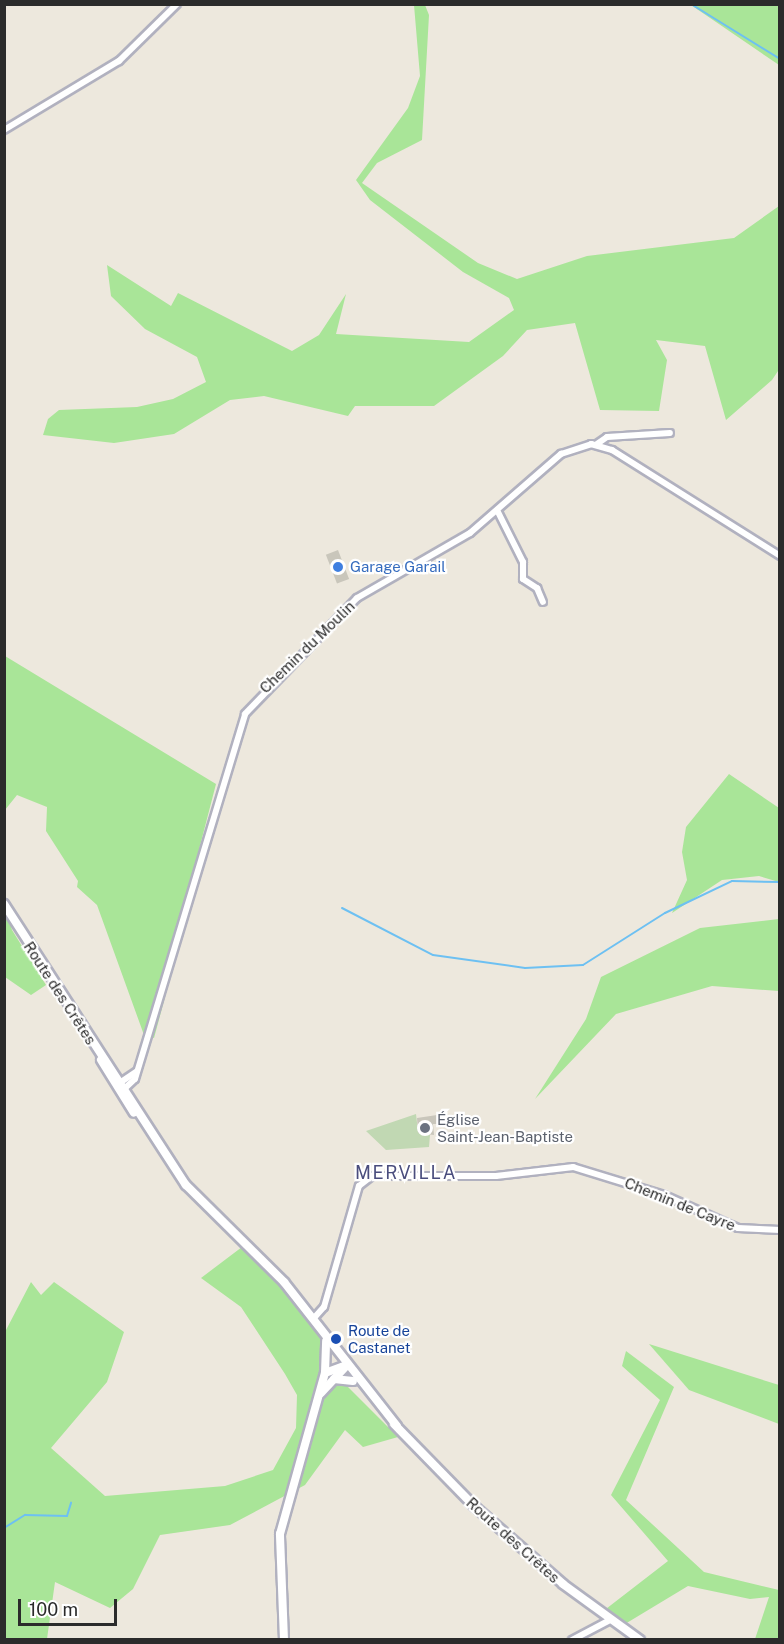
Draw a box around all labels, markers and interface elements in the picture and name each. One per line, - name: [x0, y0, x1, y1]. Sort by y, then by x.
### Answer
- place label: Garage Garail: [350, 558, 446, 576]
- marker: Garage Garail: [331, 560, 345, 574]
- street label: Chemin du Moulin: [256, 597, 358, 697]
- street label: Route des Crêtes: [20, 938, 100, 1048]
- place label: Église Saint-Jean-Baptiste: [437, 1110, 573, 1145]
- marker: Église Saint-Jean-Baptiste: [418, 1121, 432, 1135]
- district label: MERVILLA: [355, 1162, 457, 1184]
- street label: Chemin de Cayre: [622, 1174, 738, 1234]
- place label: Route de Castanet: [348, 1321, 411, 1356]
- marker: Route de Castanet: [329, 1332, 343, 1346]
- street label: Route des Crêtes: [463, 1493, 563, 1587]
- scale bar: [21, 1587, 120, 1625]
- text: 100 m: [29, 1599, 78, 1620]

